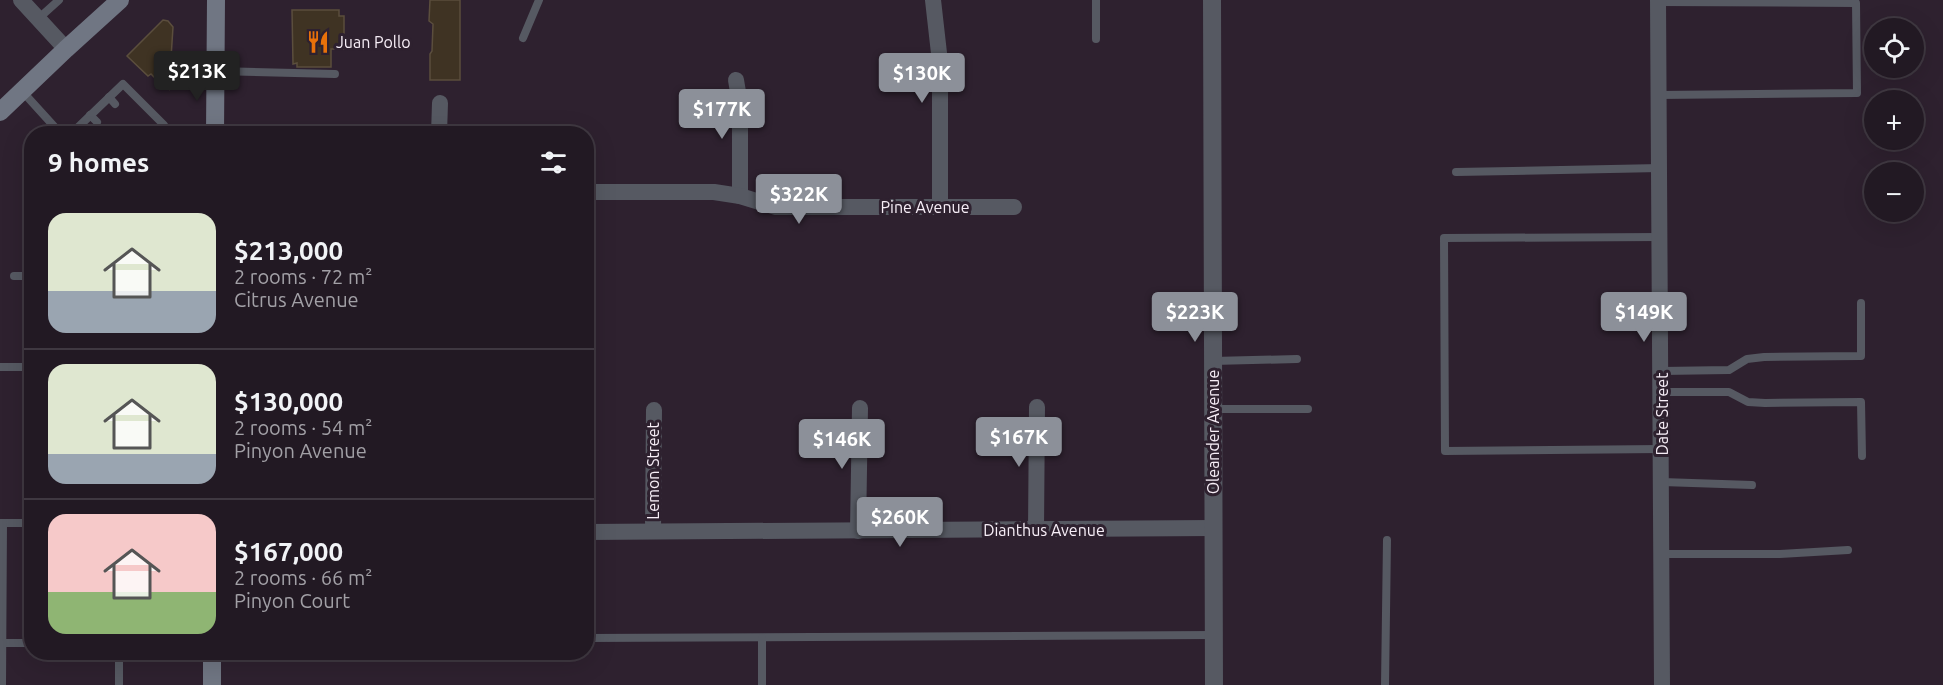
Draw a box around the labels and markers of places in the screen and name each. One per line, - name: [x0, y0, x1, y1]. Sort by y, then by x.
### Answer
- restaurant icon: Juan Pollo: [305, 29, 331, 55]
- place label: Juan Pollo: [336, 33, 411, 51]
- pin: $213K: [155, 51, 239, 102]
- pin: $130K: [880, 53, 964, 104]
- pin: $177K: [680, 89, 764, 140]
- pin: $322K: [757, 174, 841, 225]
- pin: $223K: [1153, 292, 1237, 343]
- pin: $149K: [1602, 292, 1686, 343]
- pin: $167K: [977, 417, 1061, 468]
- pin: $146K: [800, 419, 884, 470]
- pin: $260K: [858, 497, 942, 548]

